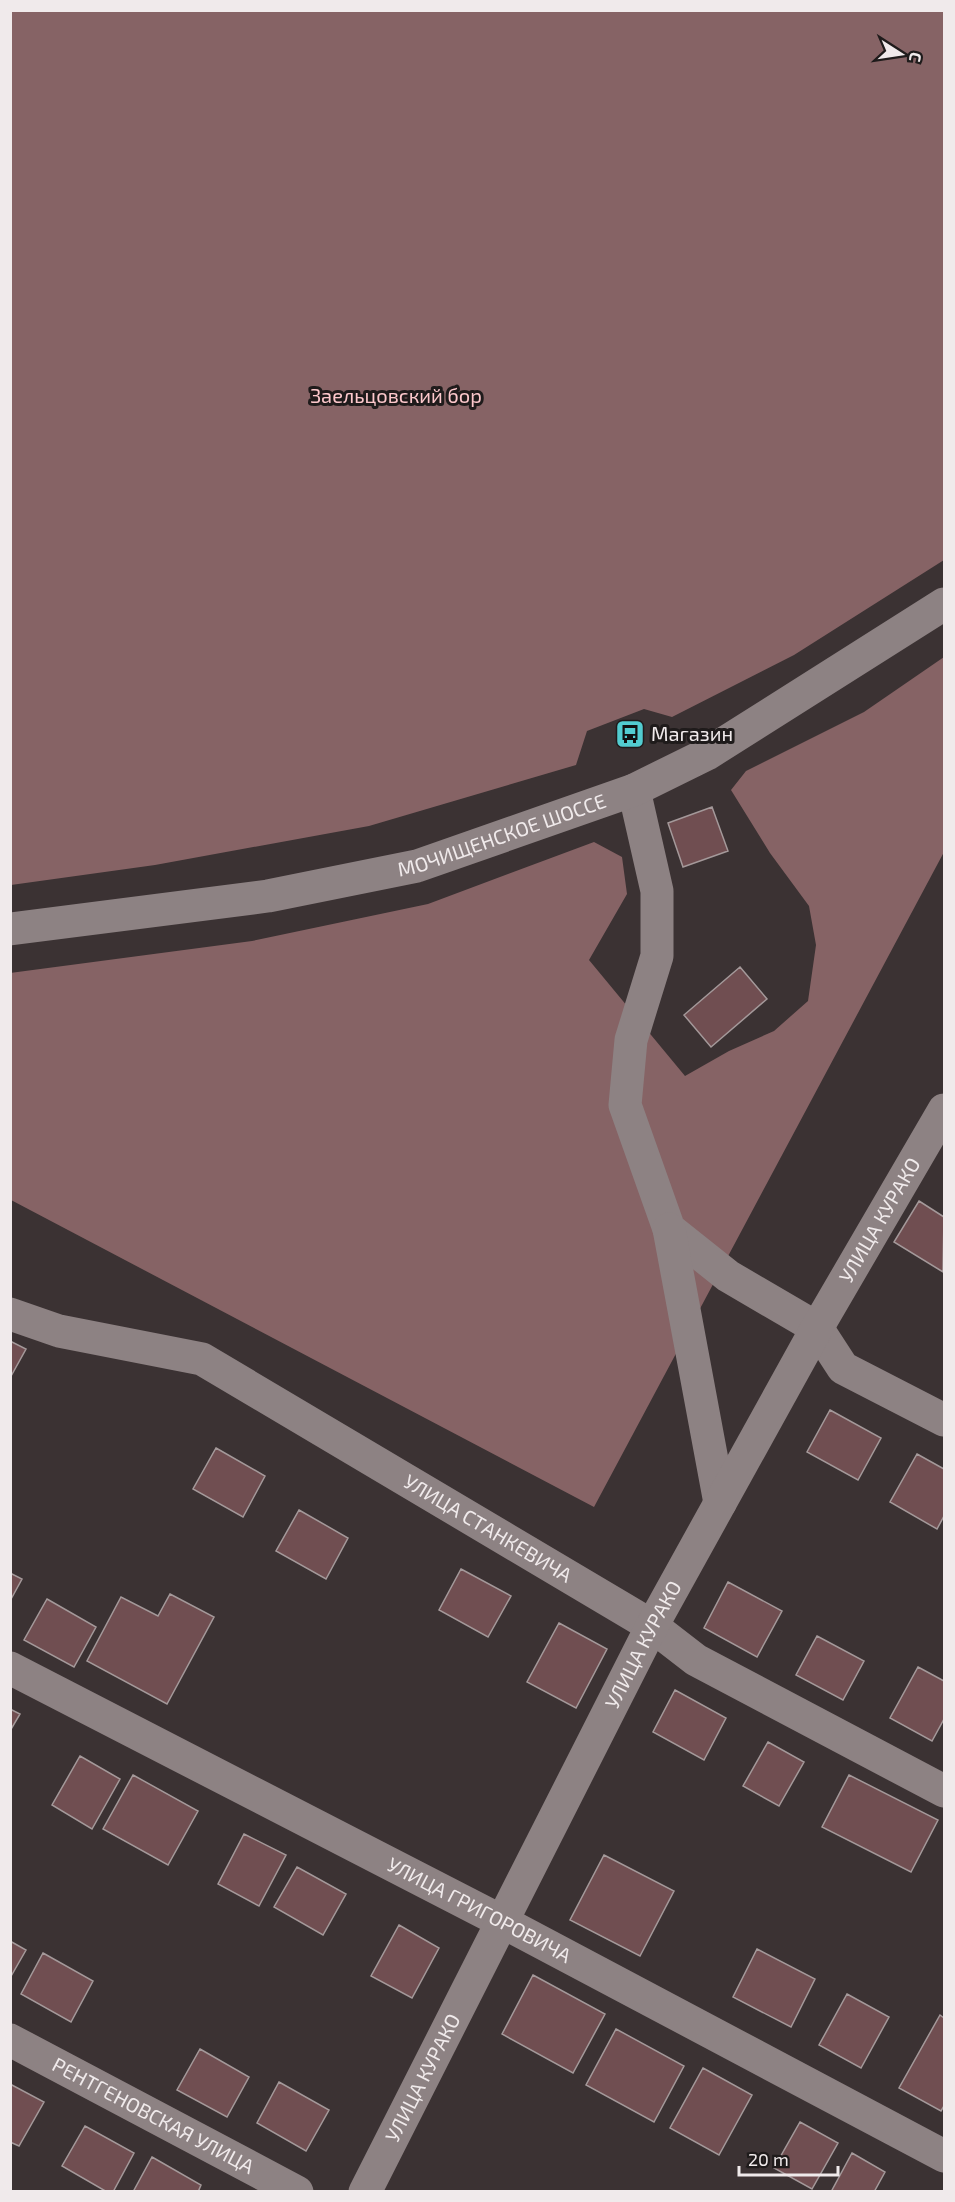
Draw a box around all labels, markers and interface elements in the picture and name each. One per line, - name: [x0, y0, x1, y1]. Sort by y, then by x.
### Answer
- north arrow: [871, 24, 931, 84]
- text: С: [906, 51, 926, 64]
- park label: Заельцовский бор: [310, 383, 482, 407]
- bus stop icon: Магазин: [614, 718, 646, 750]
- place label: Магазин: [651, 721, 733, 745]
- street label: МОЧИЩЕНСКОЕ ШОССЕ: [395, 788, 609, 881]
- street label: УЛИЦА КУРАКО: [833, 1153, 925, 1287]
- street label: УЛИЦА СТАНКЕВИЧА: [400, 1469, 577, 1587]
- street label: УЛИЦА КУРАКО: [599, 1576, 686, 1712]
- street label: УЛИЦА ГРИГОРОВИЧА: [384, 1852, 576, 1967]
- street label: УЛИЦА КУРАКО: [379, 2009, 465, 2146]
- street label: РЕНТГЕНОВСКАЯ УЛИЦА: [49, 2052, 259, 2178]
- scale bar: [739, 2139, 838, 2177]
- text: 20 m: [748, 2148, 789, 2170]

